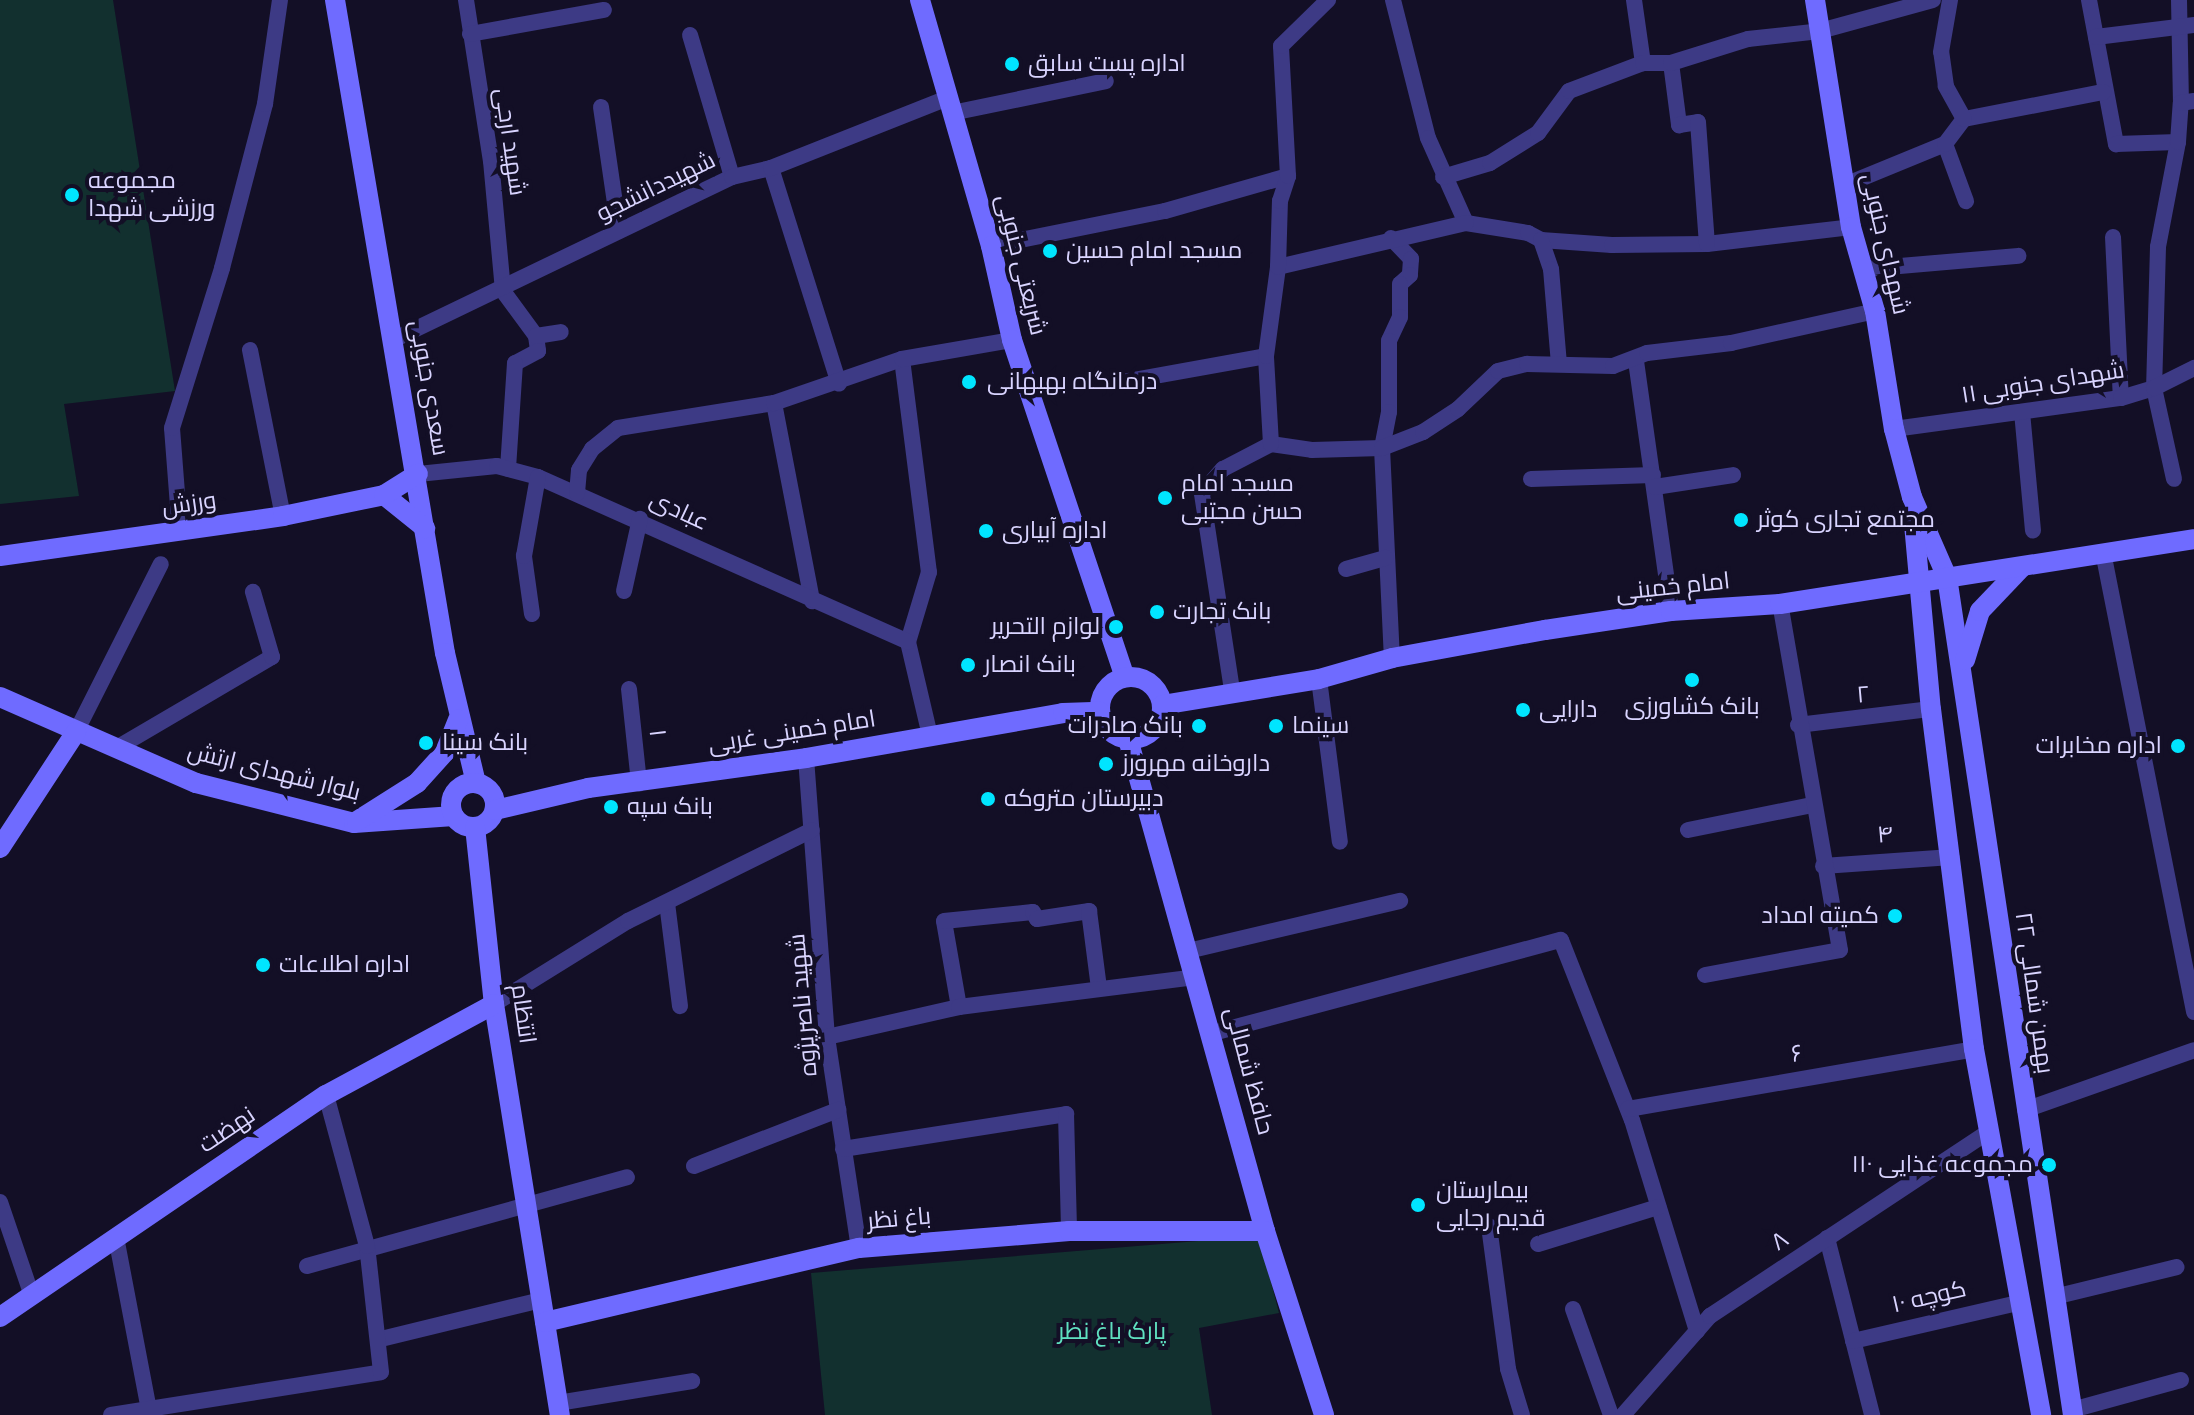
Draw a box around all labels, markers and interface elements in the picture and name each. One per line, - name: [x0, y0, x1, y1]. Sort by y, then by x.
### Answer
- place label: اداره پست سابق: [1028, 50, 1186, 78]
- marker: اداره پست سابق: [1003, 55, 1021, 73]
- street label: شهید ارجی: [488, 86, 532, 198]
- street label: شهیددانشجو: [592, 146, 720, 228]
- place label: مجموعه ورزشی شهدا: [88, 167, 215, 223]
- street label: شهدای جنوبی: [1855, 171, 1915, 317]
- marker: مجموعه ورزشی شهدا: [63, 186, 81, 204]
- street label: شریعتی جنوبی: [990, 192, 1052, 338]
- place label: مسجد امام حسین: [1066, 237, 1243, 265]
- marker: مسجد امام حسین: [1041, 242, 1059, 260]
- street label: سعدی جنوبی: [403, 318, 455, 458]
- street label: ۱۱ شهدای جنوبی: [1959, 356, 2127, 410]
- place label: درمانگاه بهبهانی: [987, 368, 1157, 396]
- marker: درمانگاه بهبهانی: [958, 371, 980, 393]
- place label: مسجد امام حسن مجتبی: [1181, 470, 1302, 526]
- street label: عبادی: [645, 485, 713, 537]
- street label: ورزش: [160, 486, 218, 522]
- marker: مسجد امام حسن مجتبی: [1156, 489, 1174, 507]
- place label: مجتمع تجاری کوثر: [1757, 506, 1935, 534]
- marker: مجتمع تجاری کوثر: [1732, 511, 1750, 529]
- place label: اداره آبیاری: [1002, 517, 1107, 545]
- marker: اداره آبیاری: [977, 522, 995, 540]
- street label: امام خمینی: [1615, 567, 1731, 607]
- place label: بانک تجارت: [1173, 598, 1271, 626]
- marker: بانک تجارت: [1148, 603, 1166, 621]
- place label: لوازم التحریر: [991, 613, 1100, 641]
- marker: لوازم التحریر: [1107, 618, 1125, 636]
- place label: بانک انصار: [984, 651, 1076, 679]
- marker: بانک انصار: [959, 656, 977, 674]
- marker: بانک کشاورزی: [1683, 671, 1701, 689]
- street label: ۲: [1855, 680, 1871, 710]
- place label: بانک کشاورزی: [1624, 693, 1760, 721]
- place label: دارایی: [1539, 696, 1597, 724]
- marker: دارایی: [1514, 701, 1532, 719]
- street label: امام خمینی غربی: [706, 705, 878, 759]
- place label: بانک صادرات: [1068, 712, 1183, 740]
- place label: سینما: [1292, 712, 1349, 740]
- marker: بانک صادرات: [1190, 717, 1208, 735]
- marker: سینما: [1267, 717, 1285, 735]
- street label: ۱: [642, 728, 672, 738]
- place label: بانک سینا: [442, 729, 528, 757]
- place label: اداره مخابرات: [2035, 732, 2162, 760]
- marker: بانک سینا: [417, 734, 435, 752]
- street label: بلوار شهدای ارتش: [184, 737, 364, 807]
- marker: اداره مخابرات: [2169, 737, 2187, 755]
- place label: داروخانه مهرورز: [1122, 750, 1270, 778]
- marker: داروخانه مهرورز: [1097, 755, 1115, 773]
- place label: دبیرستان متروکه: [1004, 785, 1164, 813]
- marker: دبیرستان متروکه: [979, 790, 997, 808]
- place label: بانک سپه: [627, 793, 713, 821]
- marker: بانک سپه: [602, 798, 620, 816]
- street label: ۴: [1876, 820, 1894, 850]
- place label: کمیته امداد: [1761, 902, 1879, 930]
- marker: کمیته امداد: [1886, 907, 1904, 925]
- street label: ۲۲ بهمن شمالی: [2008, 910, 2060, 1076]
- street label: شهید ناصرپژوه: [782, 932, 824, 1078]
- place label: اداره اطلاعات: [279, 951, 410, 979]
- marker: اداره اطلاعات: [254, 956, 272, 974]
- street label: انتظام: [505, 982, 541, 1046]
- street label: حافظ شمالی: [1218, 1004, 1280, 1138]
- street label: ۶: [1789, 1039, 1805, 1069]
- street label: نهضت: [193, 1101, 261, 1159]
- place label: مجموعه غذایی ۱۱۰: [1852, 1151, 2033, 1179]
- marker: مجموعه غذایی ۱۱۰: [2040, 1156, 2058, 1174]
- place label: بیمارستان قدیم رجایی: [1436, 1177, 1546, 1233]
- marker: بیمارستان قدیم رجایی: [1407, 1194, 1429, 1216]
- street label: باغ نظر: [866, 1202, 932, 1236]
- street label: ۸: [1766, 1225, 1794, 1257]
- street label: کوچه ۱۰: [1889, 1275, 1969, 1319]
- park label: پارک باغ نظر: [1058, 1318, 1166, 1346]

